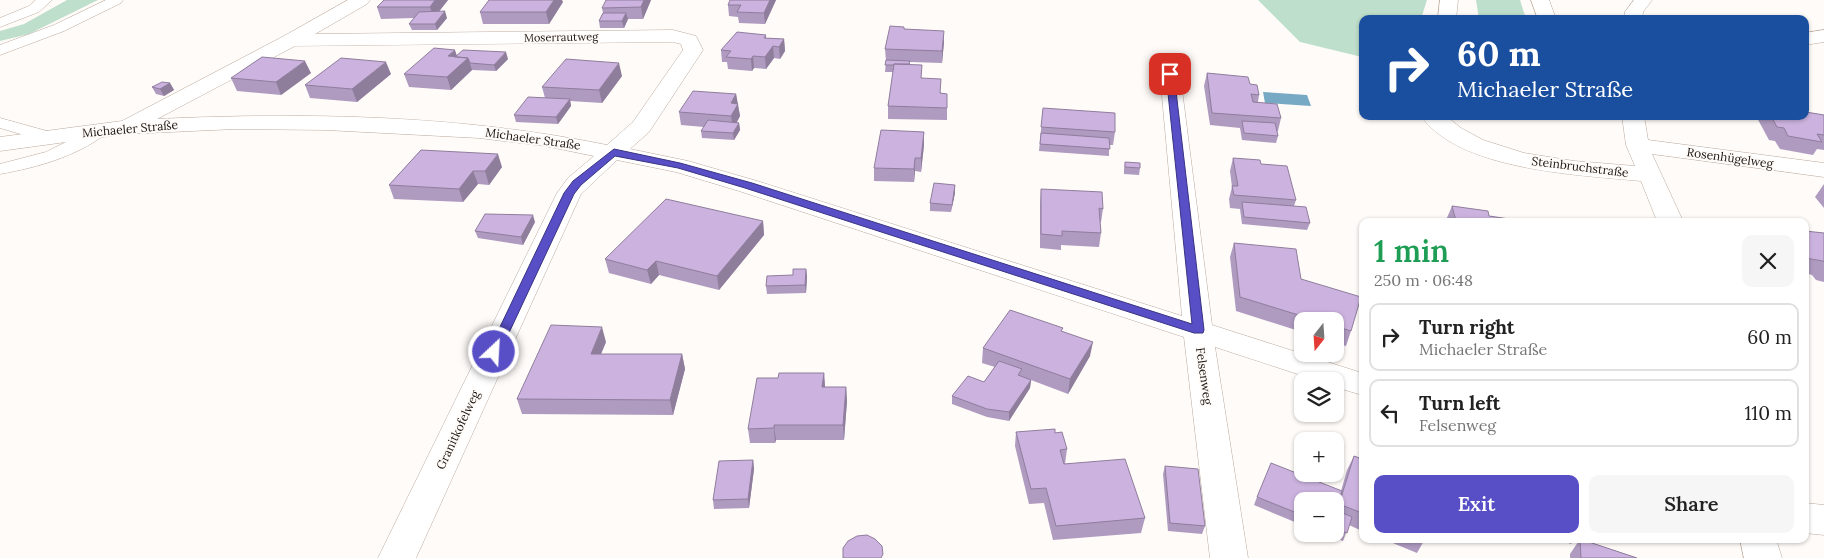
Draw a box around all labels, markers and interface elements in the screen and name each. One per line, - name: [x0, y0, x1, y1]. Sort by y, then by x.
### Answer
- street label: Moserrautweg: [524, 29, 599, 45]
- text: 60 m: [1457, 31, 1541, 76]
- icon: right: [1374, 35, 1439, 100]
- pin: [1149, 53, 1191, 95]
- icon: arrive: [1156, 60, 1184, 88]
- text: Michaeler Straße: [1457, 75, 1633, 103]
- street label: Michaeler Straße: [81, 117, 179, 140]
- street label: Michaeler Straße: [484, 124, 582, 153]
- street label: Rosenhügelweg: [1686, 144, 1775, 171]
- street label: Steinbruchstraße: [1531, 153, 1630, 180]
- text: 1 min: [1374, 232, 1449, 270]
- button: close: [1742, 235, 1794, 287]
- text: 250 m · 06:48: [1374, 270, 1473, 290]
- north arrow: [1294, 312, 1344, 362]
- map controls: [1294, 312, 1344, 542]
- text: Turn right: [1419, 315, 1515, 339]
- icon: right: [1376, 323, 1404, 351]
- position arrow: [467, 325, 519, 377]
- text: 60 m: [1747, 325, 1792, 349]
- text: Michaeler Straße: [1419, 339, 1547, 359]
- street label: Felsenweg: [1193, 346, 1216, 406]
- button: layers: [1294, 372, 1344, 422]
- street label: Granitkofelweg: [433, 388, 483, 472]
- text: Turn left: [1419, 391, 1500, 415]
- icon: left: [1376, 399, 1404, 427]
- text: 110 m: [1744, 401, 1792, 425]
- text: Felsenweg: [1419, 415, 1496, 435]
- button: +: [1294, 432, 1344, 482]
- button: Exit: [1374, 475, 1579, 533]
- button: Share: [1589, 475, 1794, 533]
- button: −: [1294, 492, 1344, 542]

